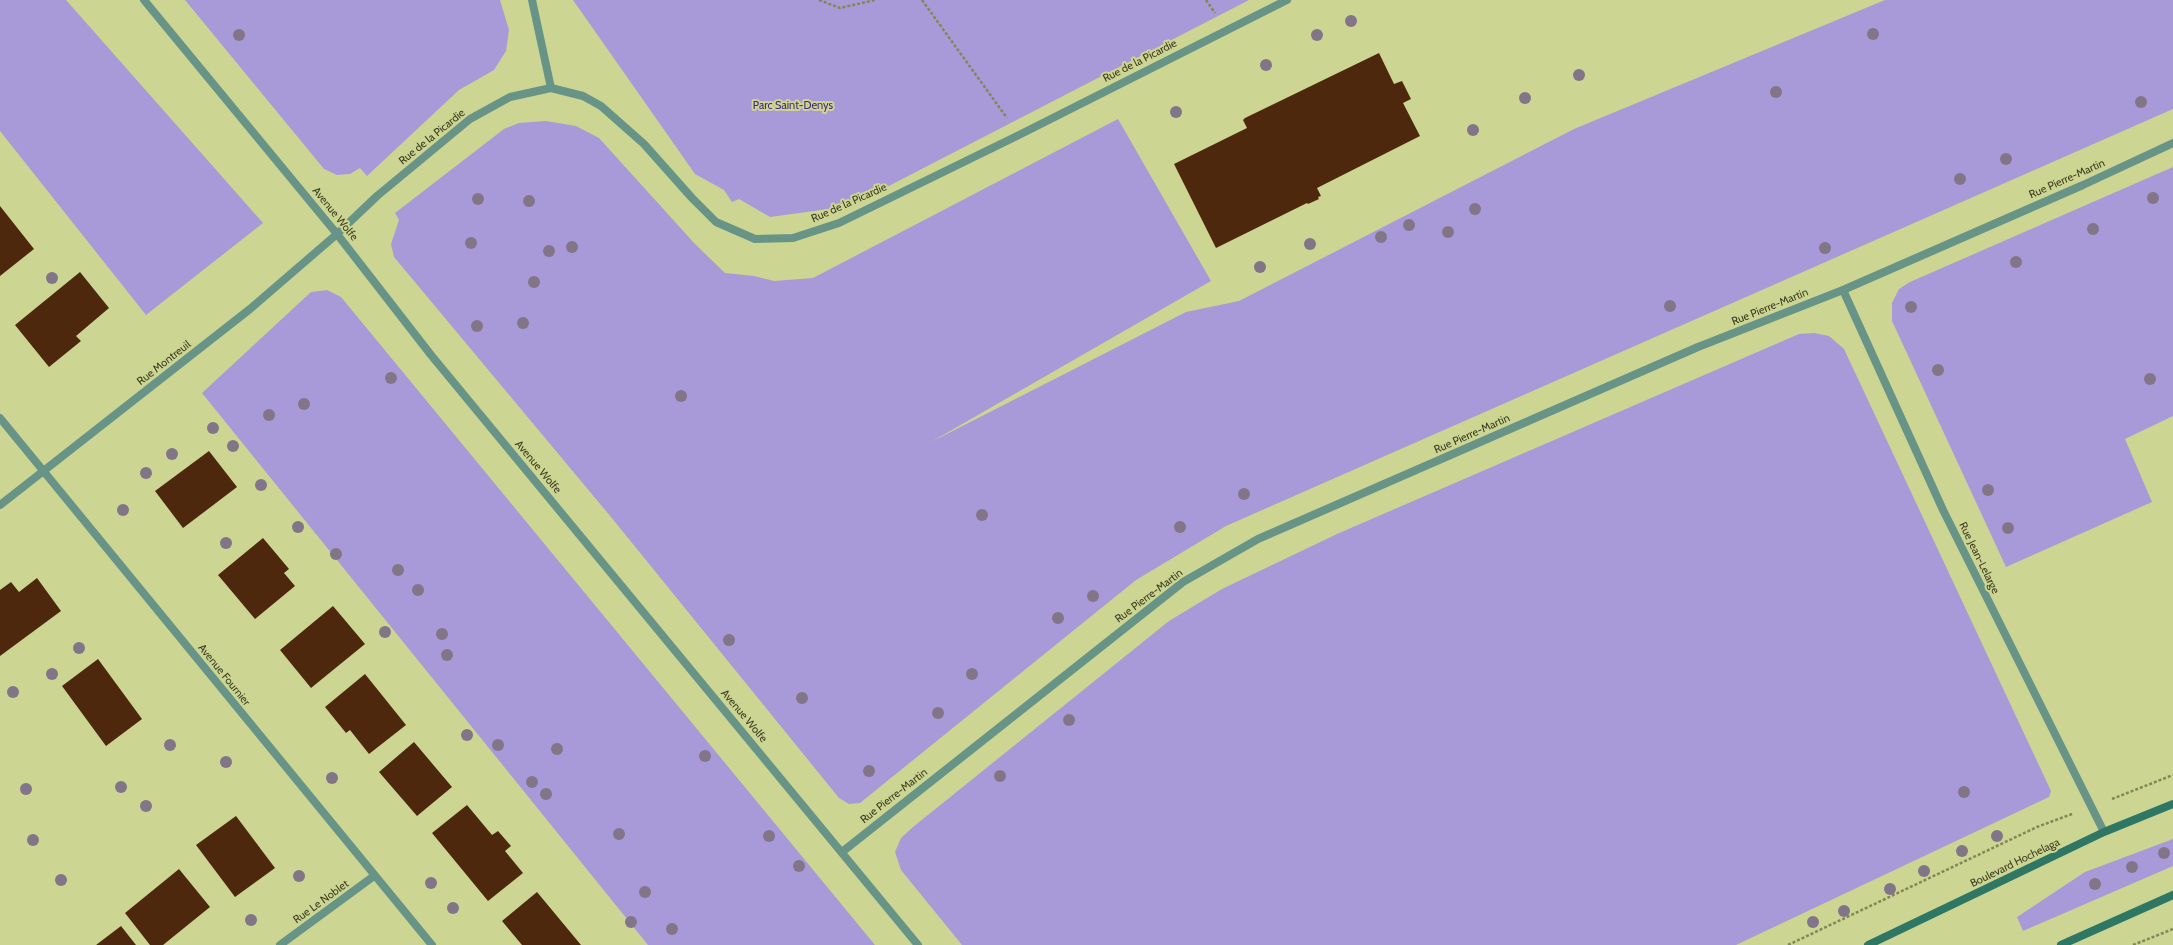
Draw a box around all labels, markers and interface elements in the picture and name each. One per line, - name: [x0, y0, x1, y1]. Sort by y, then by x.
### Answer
- street label: Rue de la Picardie: [1101, 37, 1179, 85]
- park label: Parc Saint-Denys: [753, 99, 833, 113]
- street label: Rue de la Picardie: [396, 106, 468, 168]
- street label: Rue Pierre-Martin: [2027, 156, 2107, 202]
- street label: Rue de la Picardie: [809, 180, 889, 226]
- street label: Avenue Wolfe: [309, 185, 361, 243]
- street label: Rue Pierre-Martin: [1730, 286, 1810, 328]
- street label: Rue Montreuil: [134, 338, 194, 388]
- street label: Rue Pierre-Martin: [1432, 411, 1512, 457]
- street label: Avenue Wolfe: [512, 438, 564, 496]
- street label: Rue Jean-Lelarge: [1956, 520, 2002, 596]
- street label: Rue Pierre-Martin: [1112, 566, 1186, 626]
- street label: Avenue Fournier: [195, 642, 253, 708]
- street label: Avenue Wolfe: [718, 687, 770, 745]
- street label: Rue Pierre-Martin: [858, 766, 930, 826]
- street label: Boulevard Hochelaga: [1968, 836, 2062, 890]
- street label: Rue Le Noblet: [291, 877, 351, 927]

